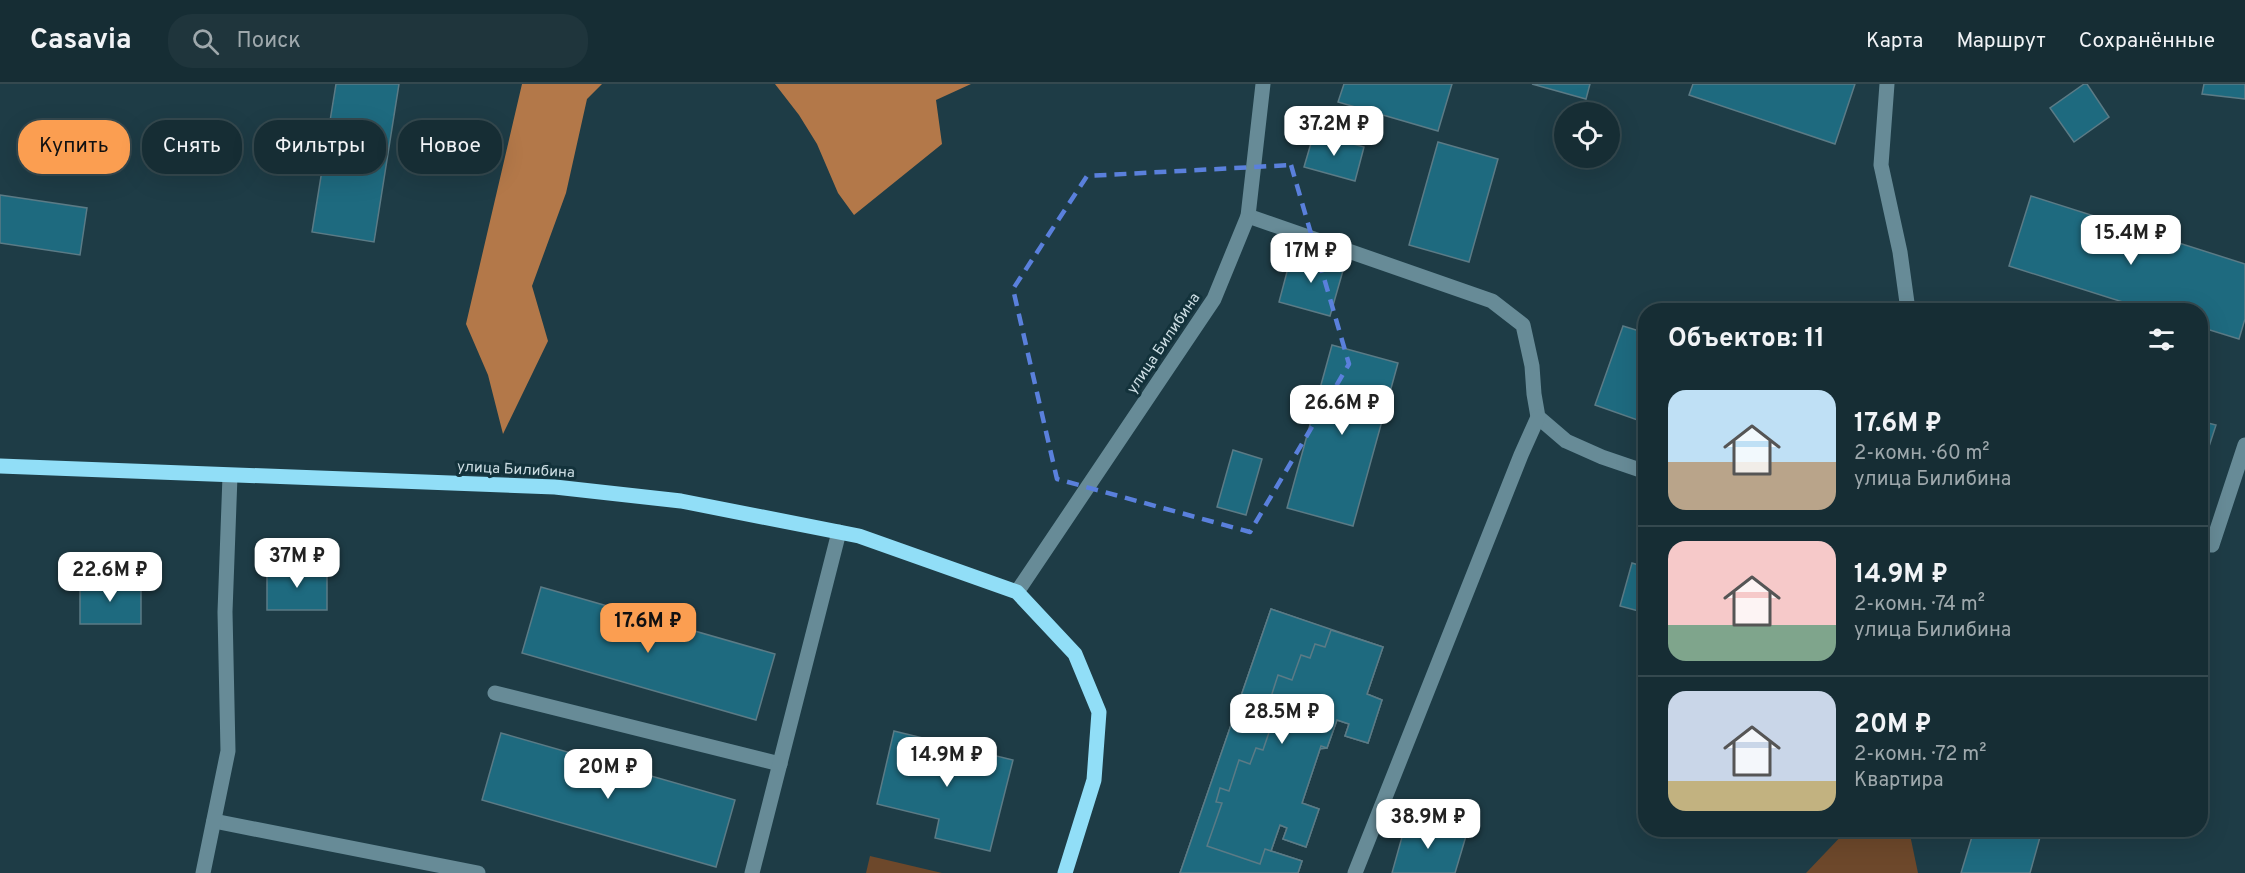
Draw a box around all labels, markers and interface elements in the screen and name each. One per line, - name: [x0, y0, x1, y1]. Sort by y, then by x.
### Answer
- search box: [168, 14, 588, 68]
- text: Casavia: [30, 23, 132, 59]
- icon: search: [189, 25, 222, 58]
- text: Поиск: [237, 28, 301, 55]
- text: Карта: [1866, 28, 1923, 55]
- text: Маршрут: [1956, 28, 2046, 55]
- text: Сохранённые: [2079, 28, 2215, 55]
- map controls: [1554, 102, 1620, 168]
- button: locate: [1554, 102, 1620, 168]
- pin: 37.2M ₽: [1279, 106, 1389, 157]
- text: 37.2M ₽: [1298, 112, 1370, 138]
- chip: Купить: [18, 120, 130, 174]
- chip: Снять: [142, 120, 242, 174]
- chip: Фильтры: [254, 120, 386, 174]
- chip: Новое: [398, 120, 502, 174]
- pin: 15.4M ₽: [2076, 215, 2186, 266]
- text: 15.4M ₽: [2095, 221, 2167, 247]
- pin: 17M ₽: [1269, 233, 1353, 284]
- text: 17M ₽: [1285, 239, 1337, 265]
- street label: улица Билибина: [1123, 290, 1205, 398]
- text: Объектов: 11: [1668, 323, 1825, 356]
- icon: filters: [2145, 323, 2178, 356]
- pin: 26.6M ₽: [1287, 385, 1397, 436]
- text: 26.6M ₽: [1304, 391, 1380, 417]
- text: 17.6M ₽: [1854, 408, 1942, 441]
- icon: home: [1716, 414, 1788, 486]
- text: 2-комн. · 60 m²: [1854, 441, 1990, 467]
- street label: улица Билибина: [457, 458, 575, 483]
- text: улица Билибина: [1854, 467, 2011, 493]
- pin: 37M ₽: [255, 538, 339, 589]
- text: 37M ₽: [269, 544, 325, 570]
- pin: 22.6M ₽: [55, 552, 165, 603]
- text: 22.6M ₽: [72, 558, 148, 584]
- text: 14.9M ₽: [1854, 559, 1948, 592]
- icon: home: [1716, 565, 1788, 637]
- text: 2-комн. · 74 m²: [1854, 592, 1985, 618]
- pin: 17.6M ₽: [593, 603, 703, 654]
- text: 17.6M ₽: [614, 609, 682, 635]
- text: улица Билибина: [1854, 618, 2011, 644]
- pin: 28.5M ₽: [1227, 694, 1337, 745]
- text: 28.5M ₽: [1244, 700, 1320, 726]
- text: 20M ₽: [1854, 709, 1932, 742]
- icon: home: [1716, 715, 1788, 787]
- pin: 14.9M ₽: [892, 737, 1002, 788]
- text: 2-комн. · 72 m²: [1854, 742, 1986, 768]
- text: 14.9M ₽: [911, 743, 983, 769]
- pin: 20M ₽: [566, 749, 650, 800]
- text: 20M ₽: [578, 755, 638, 781]
- text: Квартира: [1854, 768, 1943, 794]
- pin: 38.9M ₽: [1373, 799, 1483, 850]
- text: 38.9M ₽: [1390, 805, 1466, 831]

